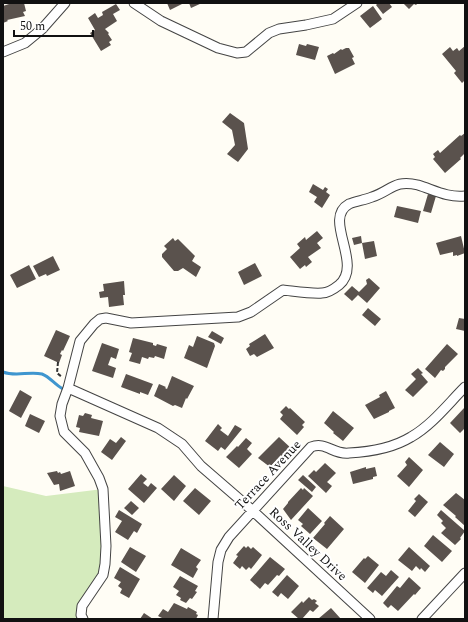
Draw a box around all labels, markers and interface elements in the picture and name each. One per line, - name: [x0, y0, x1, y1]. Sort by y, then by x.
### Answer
- scale bar: [14, 12, 93, 38]
- text: 50 m: [20, 17, 45, 36]
- street label: Terrace Avenue: [230, 435, 306, 515]
- street label: Ross Valley Drive: [264, 502, 352, 586]

